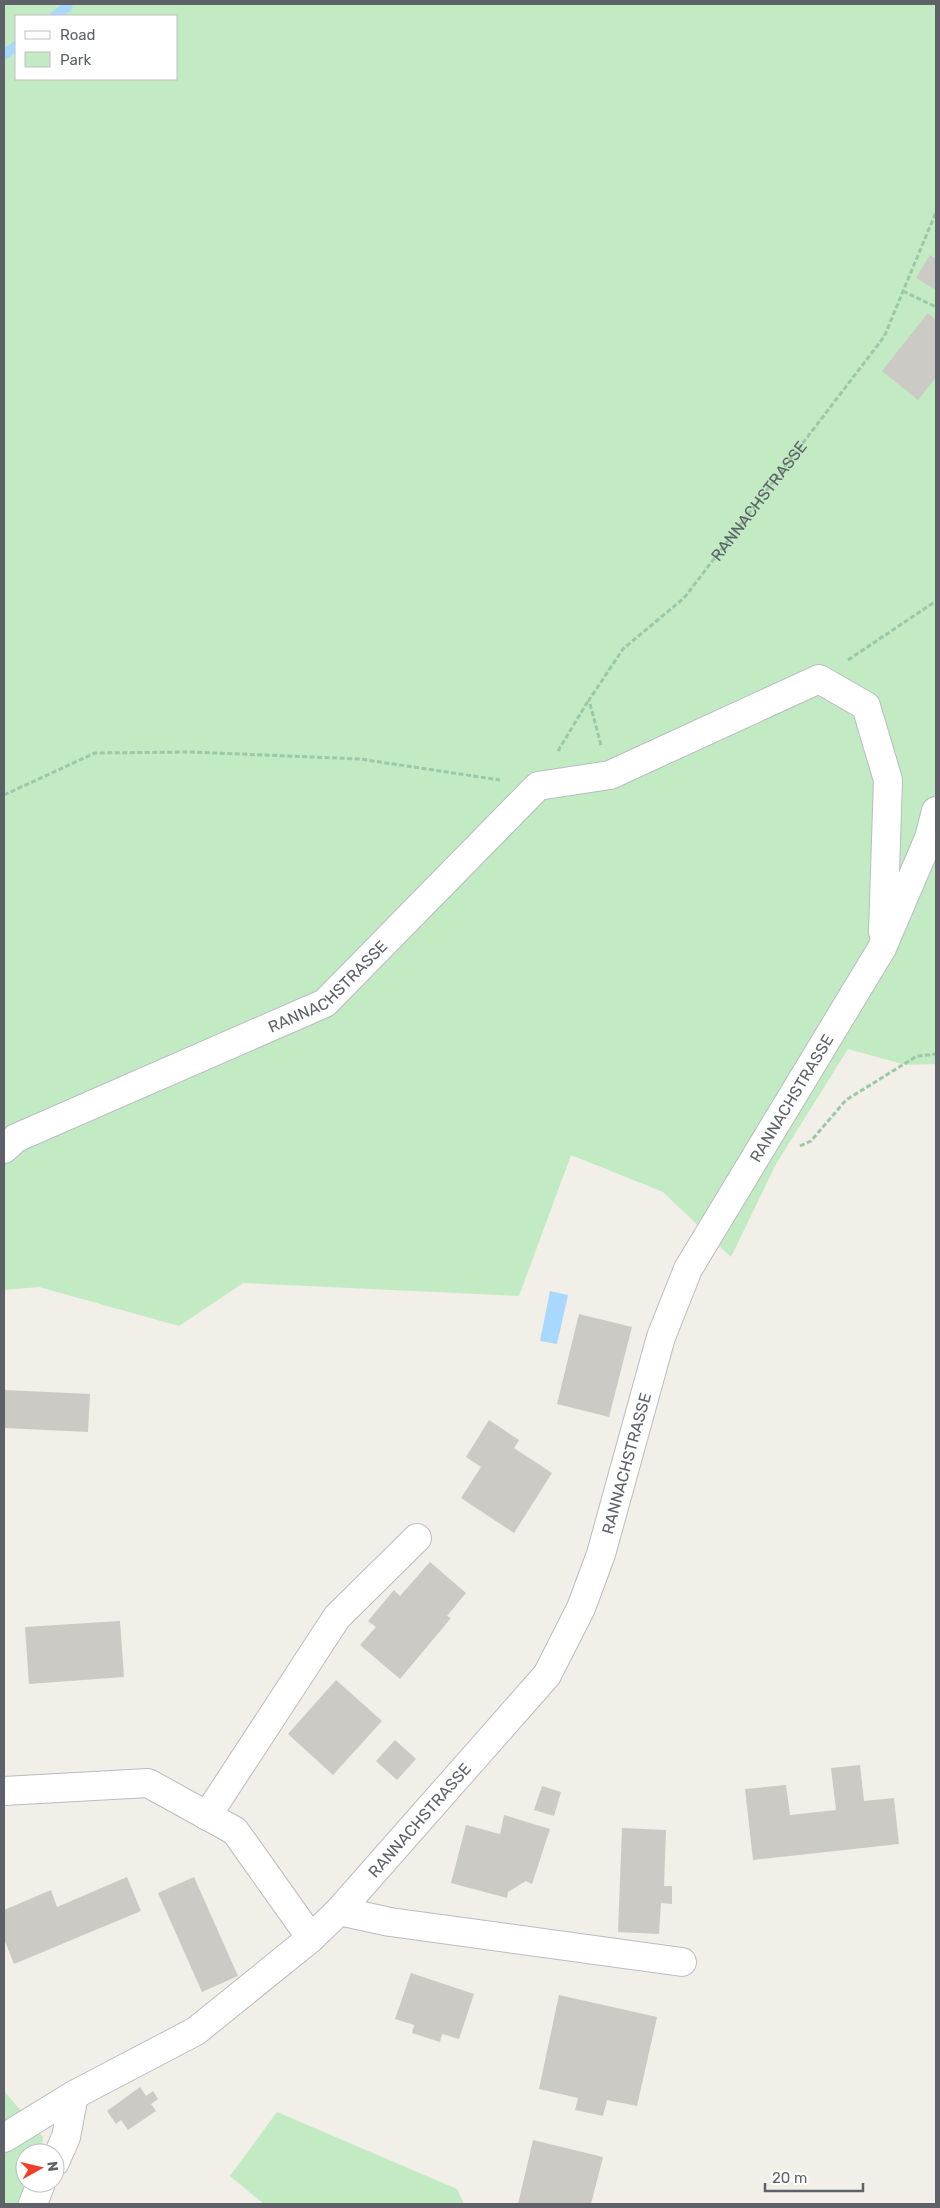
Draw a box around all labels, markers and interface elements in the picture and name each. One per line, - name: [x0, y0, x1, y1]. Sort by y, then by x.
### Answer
- legend: [15, 15, 178, 80]
- text: Road: [60, 26, 96, 44]
- text: Park: [60, 51, 91, 69]
- street label: RANNACHSTRASSE: [707, 437, 811, 565]
- street label: RANNACHSTRASSE: [265, 936, 391, 1037]
- street label: RANNACHSTRASSE: [746, 1031, 838, 1166]
- street label: RANNACHSTRASSE: [598, 1391, 655, 1536]
- street label: RANNACHSTRASSE: [364, 1759, 475, 1881]
- north arrow: [15, 2143, 65, 2193]
- text: N: [43, 2160, 61, 2172]
- scale bar: [765, 2160, 862, 2192]
- text: 20 m: [772, 2169, 807, 2187]

